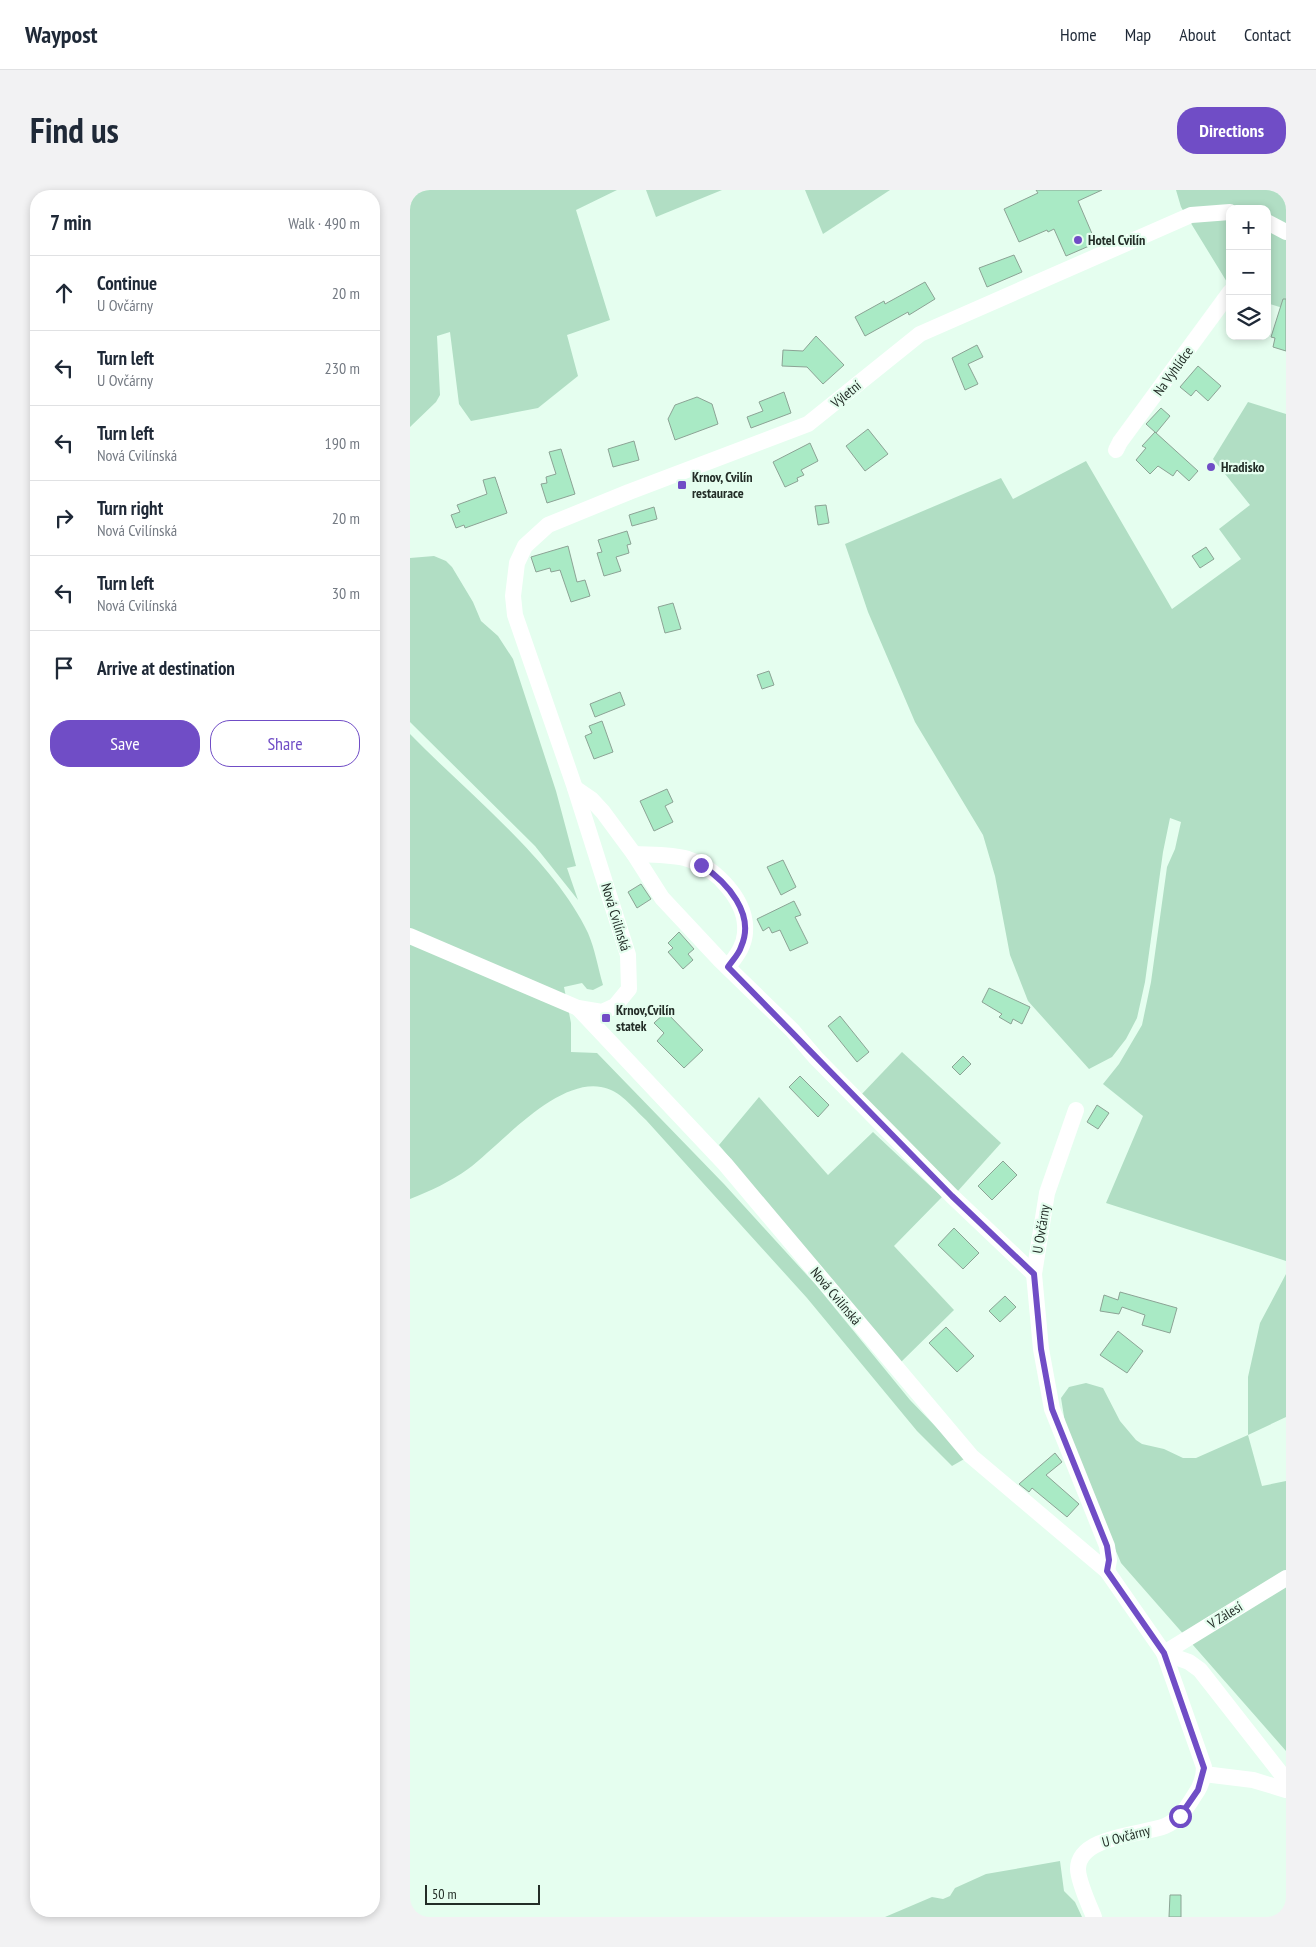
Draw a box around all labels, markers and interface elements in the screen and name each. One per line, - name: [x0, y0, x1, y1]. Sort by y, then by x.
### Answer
- text: Waypost: [25, 19, 98, 50]
- text: Home: [1060, 23, 1097, 46]
- text: Map: [1125, 23, 1151, 46]
- text: About: [1179, 23, 1216, 46]
- text: Contact: [1244, 23, 1291, 46]
- text: Find us: [30, 107, 119, 153]
- button: Directions: [1177, 107, 1286, 154]
- map controls: [1226, 205, 1271, 340]
- button: +: [1226, 205, 1271, 250]
- text: 7 min: [50, 209, 92, 236]
- text: Walk · 490 m: [288, 213, 360, 233]
- place label: Hotel Cvilín: [1088, 231, 1145, 249]
- marker: Hotel Cvilín: [1072, 234, 1084, 246]
- button: −: [1226, 250, 1271, 295]
- text: Continue: [97, 271, 157, 295]
- icon: ahead: [50, 279, 78, 307]
- text: 20 m: [332, 283, 360, 303]
- text: U Ovčárny: [97, 295, 153, 315]
- button: layers: [1226, 295, 1271, 340]
- street label: Na Vyhlídce: [1149, 343, 1197, 399]
- text: Turn left: [97, 346, 154, 370]
- icon: left: [50, 354, 78, 382]
- text: 230 m: [325, 358, 360, 378]
- text: U Ovčárny: [97, 370, 153, 390]
- street label: Výletní: [826, 376, 865, 412]
- text: Turn left: [97, 421, 154, 445]
- icon: left: [50, 429, 78, 457]
- text: 190 m: [325, 433, 360, 453]
- text: Nová Cvilínská: [97, 445, 177, 465]
- place label: Hradisko: [1221, 458, 1264, 476]
- marker: Hradisko: [1205, 461, 1217, 473]
- place label: Krnov, Cvilín restaurace: [692, 468, 753, 502]
- marker: Krnov, Cvilín restaurace: [676, 479, 688, 491]
- text: Turn right: [97, 496, 163, 520]
- icon: right: [50, 504, 78, 532]
- text: 20 m: [332, 508, 360, 528]
- text: Nová Cvilínská: [97, 520, 177, 540]
- text: Turn left: [97, 571, 154, 595]
- icon: left: [50, 579, 78, 607]
- text: 30 m: [332, 583, 360, 603]
- text: Nová Cvilínská: [97, 595, 177, 615]
- icon: arrive: [50, 654, 78, 682]
- text: Arrive at destination: [97, 656, 235, 680]
- button: Save: [50, 720, 200, 767]
- button: Share: [210, 720, 360, 767]
- route end: [690, 854, 713, 877]
- street label: Nová Cvilínská: [597, 881, 635, 953]
- place label: Krnov,Cvilín statek: [616, 1001, 675, 1035]
- marker: Krnov,Cvilín statek: [600, 1012, 612, 1024]
- street label: U Ovčárny: [1028, 1203, 1054, 1255]
- street label: Nová Cvilínská: [807, 1263, 865, 1329]
- street label: V Zálesí: [1204, 1597, 1246, 1633]
- route start: [1169, 1805, 1192, 1828]
- street label: U Ovčárny: [1100, 1821, 1153, 1851]
- scale bar: [425, 1882, 540, 1905]
- text: 50 m: [432, 1885, 457, 1903]

